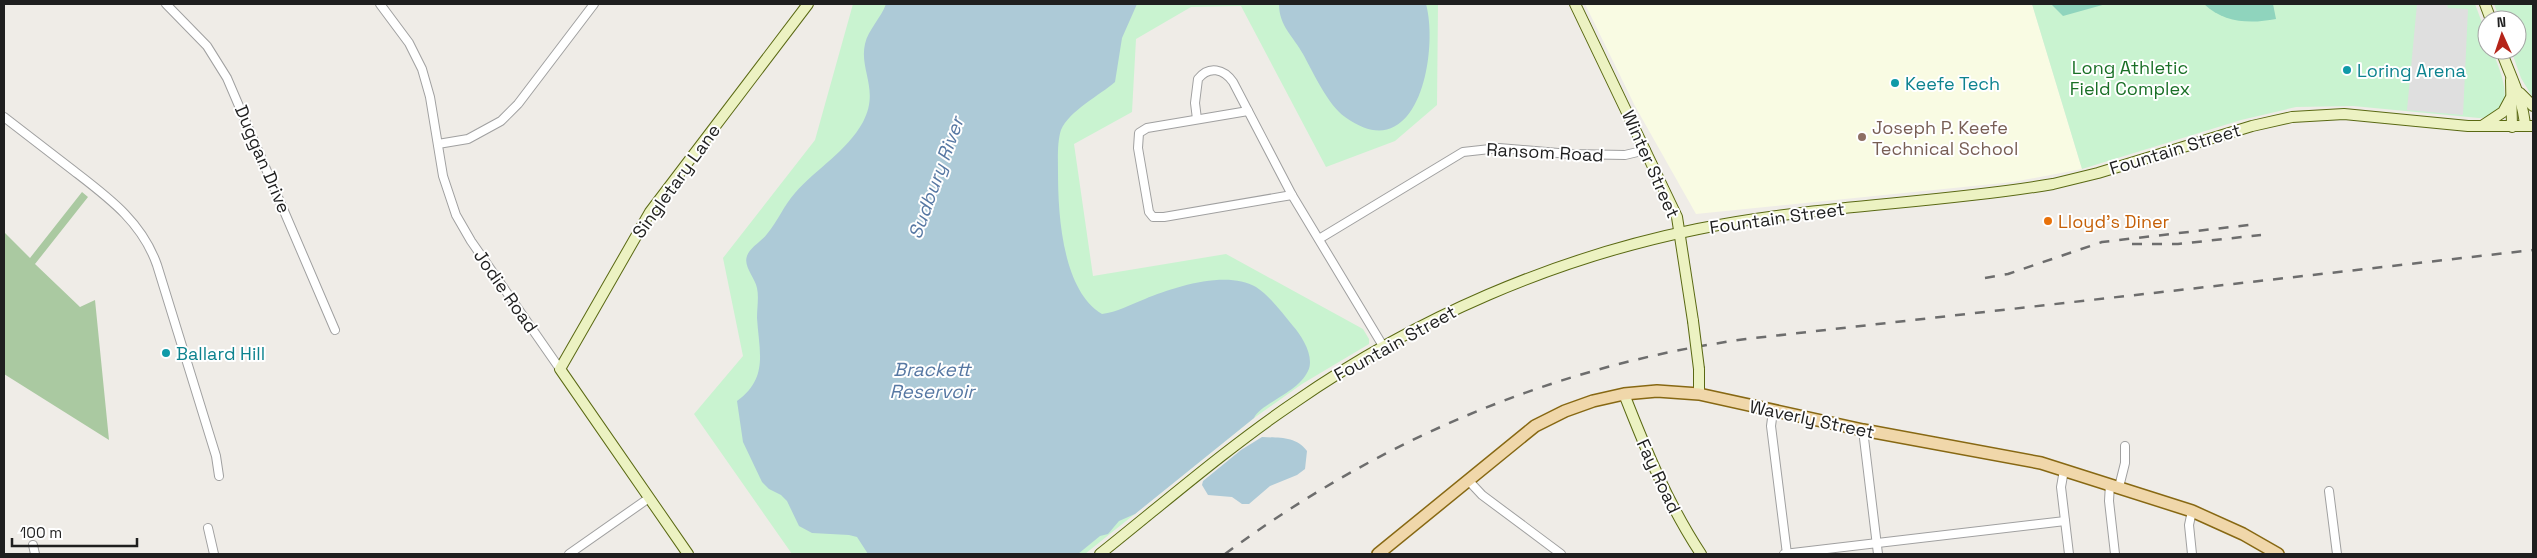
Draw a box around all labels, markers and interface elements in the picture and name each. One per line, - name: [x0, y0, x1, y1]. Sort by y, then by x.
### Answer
- north arrow: [2477, 10, 2527, 60]
- text: N: [2496, 13, 2506, 31]
- park label: Long Athletic Field Complex: [2070, 56, 2190, 100]
- place label: Loring Arena: [2357, 59, 2466, 82]
- marker: Loring Arena: [2341, 64, 2353, 76]
- place label: Keefe Tech: [1905, 72, 2000, 95]
- marker: Keefe Tech: [1889, 77, 1901, 89]
- street label: Duggan Drive: [230, 101, 296, 217]
- street label: Winter Street: [1617, 106, 1685, 222]
- water label: Sudbury River: [902, 112, 970, 242]
- place label: Joseph P. Keefe Technical School: [1872, 116, 2018, 160]
- street label: Fountain Street: [2107, 118, 2243, 180]
- street label: Singletary Lane: [627, 119, 725, 243]
- marker: Joseph P. Keefe Technical School: [1856, 131, 1868, 143]
- street label: Ransom Road: [1486, 137, 1604, 167]
- street label: Fountain Street: [1708, 197, 1846, 239]
- place label: Lloyd's Diner: [2058, 210, 2170, 233]
- marker: Lloyd's Diner: [2042, 215, 2054, 227]
- street label: Jodie Road: [469, 245, 543, 337]
- street label: Fountain Street: [1330, 300, 1460, 386]
- place label: Ballard Hill: [176, 342, 265, 365]
- marker: Ballard Hill: [160, 347, 172, 359]
- water label: Brackett Reservoir: [889, 357, 976, 404]
- street label: Waverly Street: [1747, 395, 1877, 443]
- street label: Fay Road: [1632, 435, 1686, 517]
- scale bar: [12, 516, 138, 548]
- text: 100 m: [20, 523, 62, 542]

